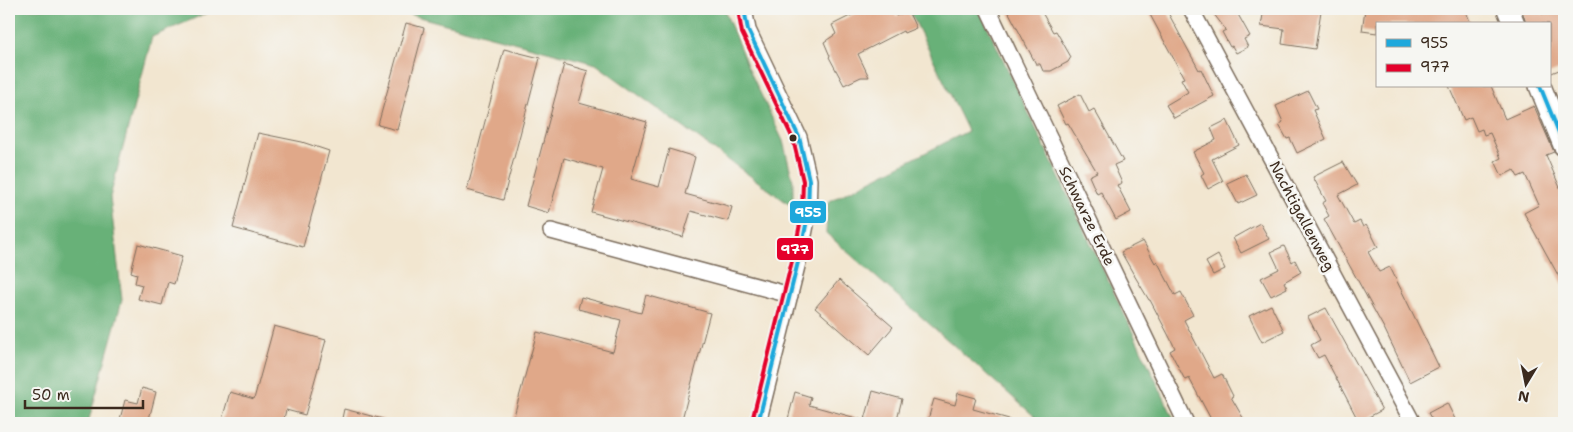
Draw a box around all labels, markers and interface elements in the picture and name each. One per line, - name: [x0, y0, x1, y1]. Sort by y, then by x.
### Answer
- legend: [1376, 22, 1550, 88]
- text: 955: [1420, 33, 1448, 53]
- text: 977: [1420, 57, 1450, 77]
- unlabelled marker: [788, 133, 798, 143]
- street label: Nachtigallenweg: [1264, 157, 1340, 275]
- street label: Schwarze Erde: [1054, 163, 1120, 269]
- line badge: 955: [789, 200, 827, 224]
- text: 955: [794, 203, 822, 221]
- line badge: 977: [776, 237, 814, 261]
- text: 977: [781, 240, 810, 258]
- north arrow: [1500, 360, 1550, 410]
- scale bar: [25, 377, 142, 409]
- text: 50 m: [32, 385, 70, 405]
- text: N: [1517, 387, 1531, 407]

